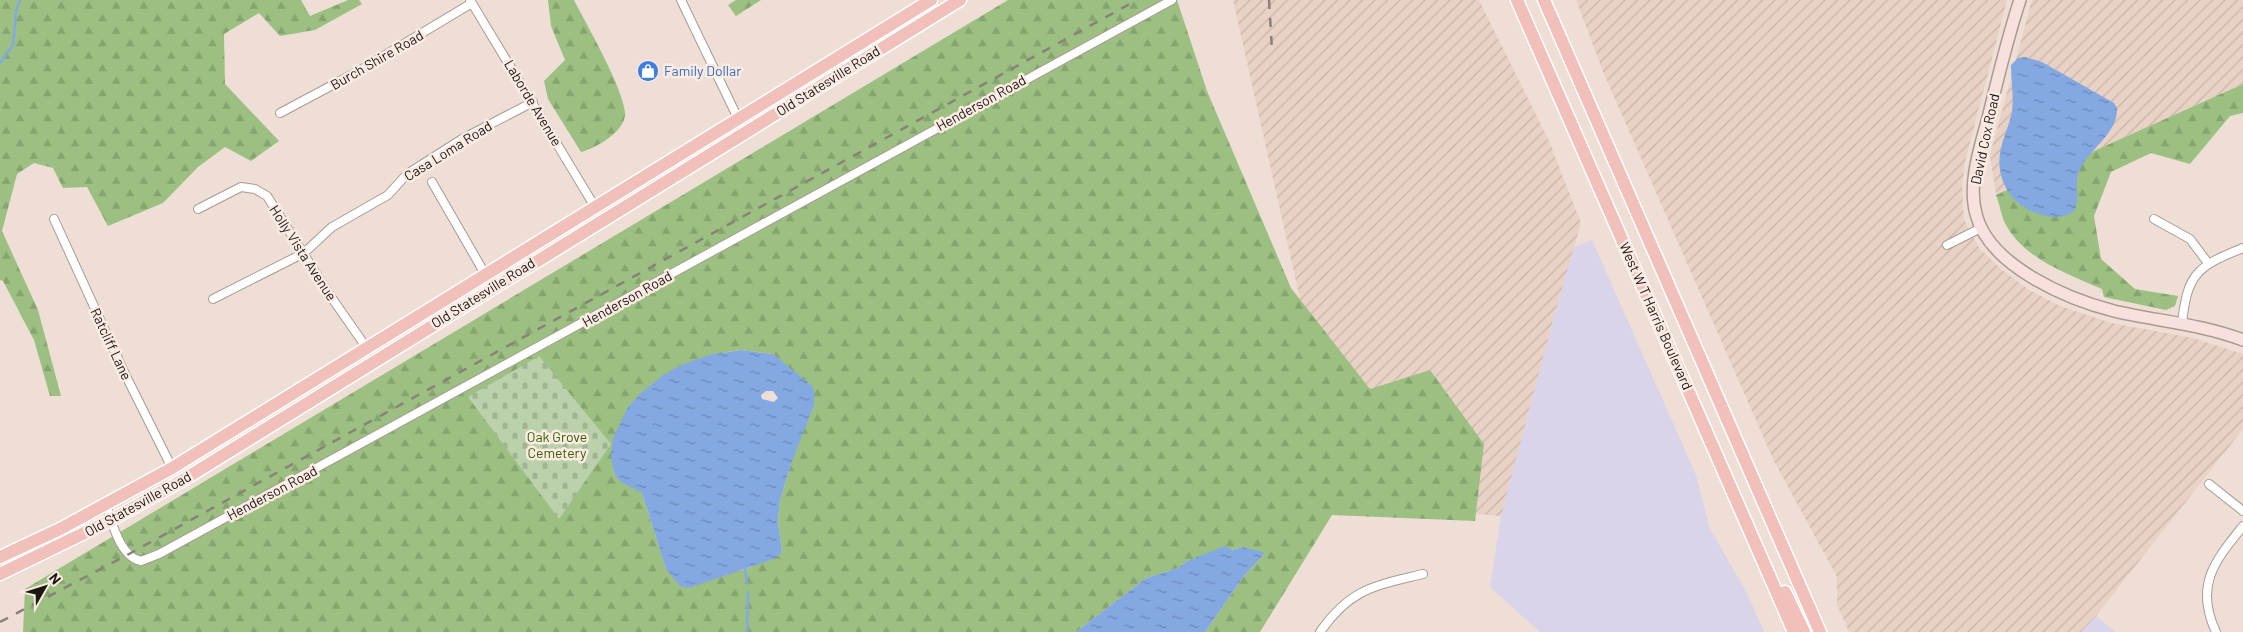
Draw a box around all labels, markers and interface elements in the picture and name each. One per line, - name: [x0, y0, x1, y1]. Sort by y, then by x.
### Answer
- street label: Burch Shire Road: [327, 26, 426, 93]
- street label: Old Statesville Road: [773, 42, 883, 119]
- street label: Laborde Avenue: [501, 56, 566, 149]
- shop icon: Family Dollar: [636, 59, 660, 83]
- place label: Family Dollar: [664, 62, 741, 79]
- street label: Henderson Road: [933, 71, 1029, 134]
- street label: David Cox Road: [1967, 92, 2002, 186]
- street label: Casa Loma Road: [401, 117, 495, 184]
- street label: Holly Vista Avenue: [266, 202, 341, 304]
- street label: West W T Harris Boulevard: [1616, 239, 1697, 392]
- street label: Old Statesville Road: [428, 254, 538, 331]
- street label: Henderson Road: [579, 267, 675, 330]
- street label: Ratcliff Lane: [87, 305, 136, 382]
- park label: Oak Grove Cemetery: [527, 428, 587, 461]
- street label: Henderson Road: [224, 462, 320, 524]
- street label: Old Statesville Road: [82, 467, 194, 540]
- north arrow: [20, 562, 70, 612]
- text: N: [46, 570, 65, 587]

